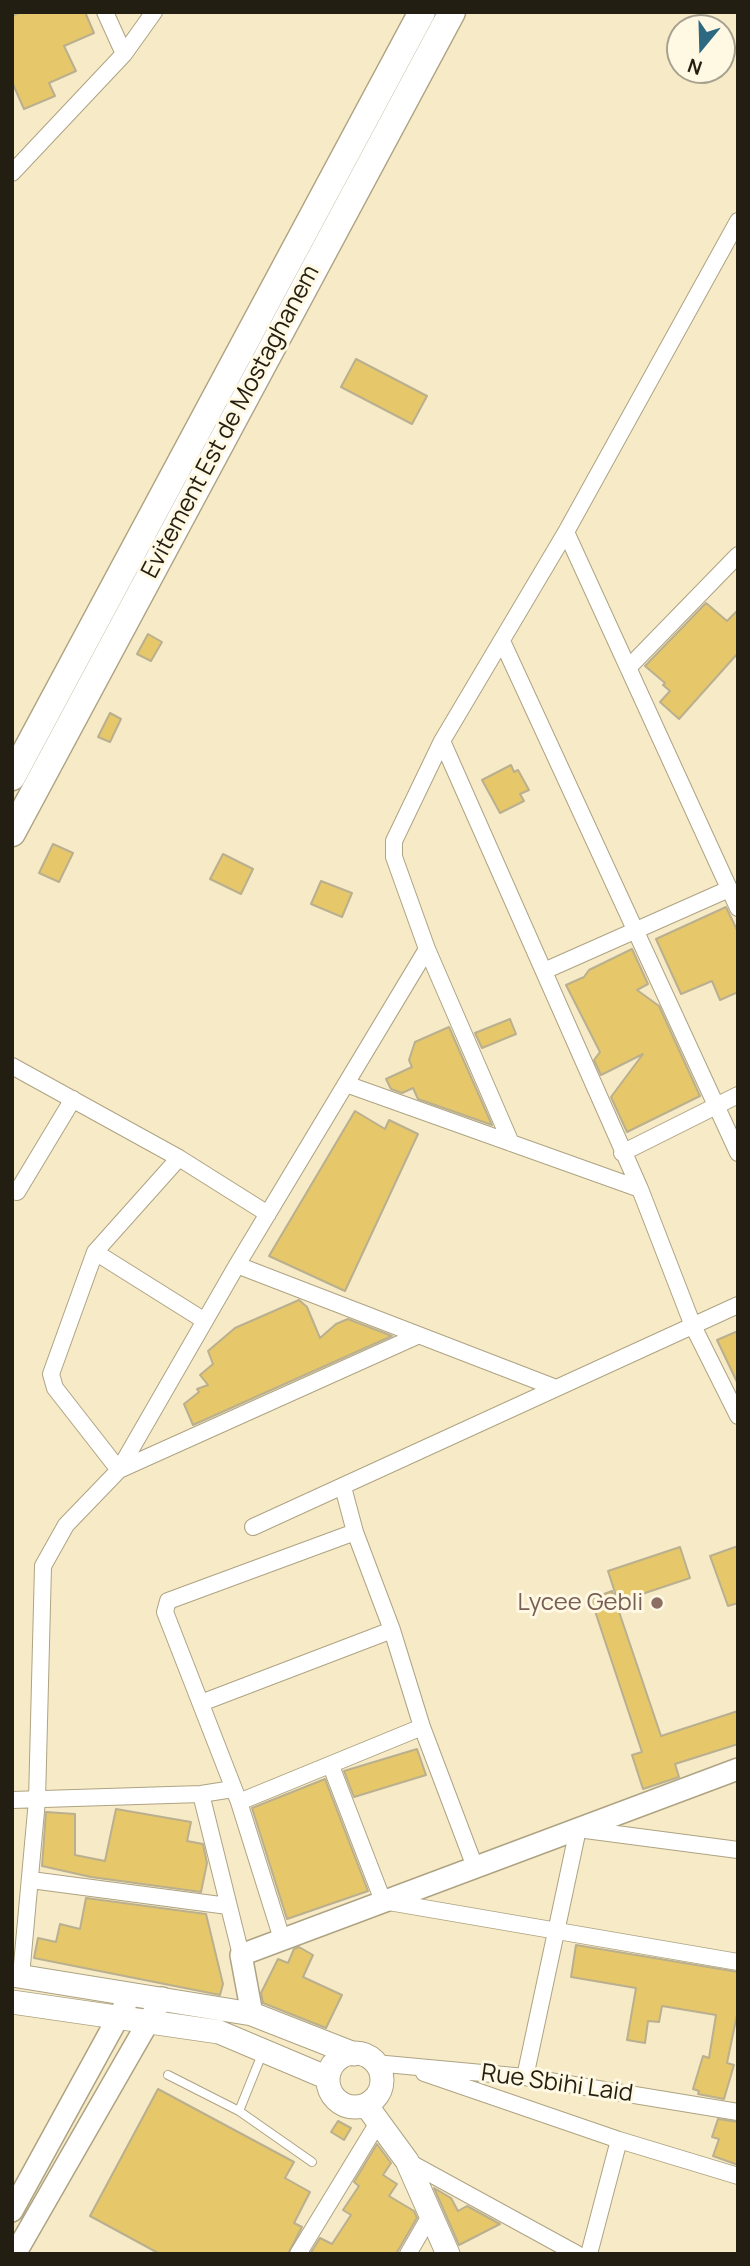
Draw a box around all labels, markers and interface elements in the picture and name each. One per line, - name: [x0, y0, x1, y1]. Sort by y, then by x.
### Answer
- north arrow: [666, 14, 736, 84]
- text: N: [684, 52, 706, 81]
- street label: Evitement Est de Mostaghanem: [136, 261, 326, 583]
- place label: Lycee Gebli: [518, 1589, 643, 1617]
- marker: Lycee Gebli: [649, 1595, 665, 1611]
- street label: Rue Sbihi Laid: [479, 2059, 635, 2109]

